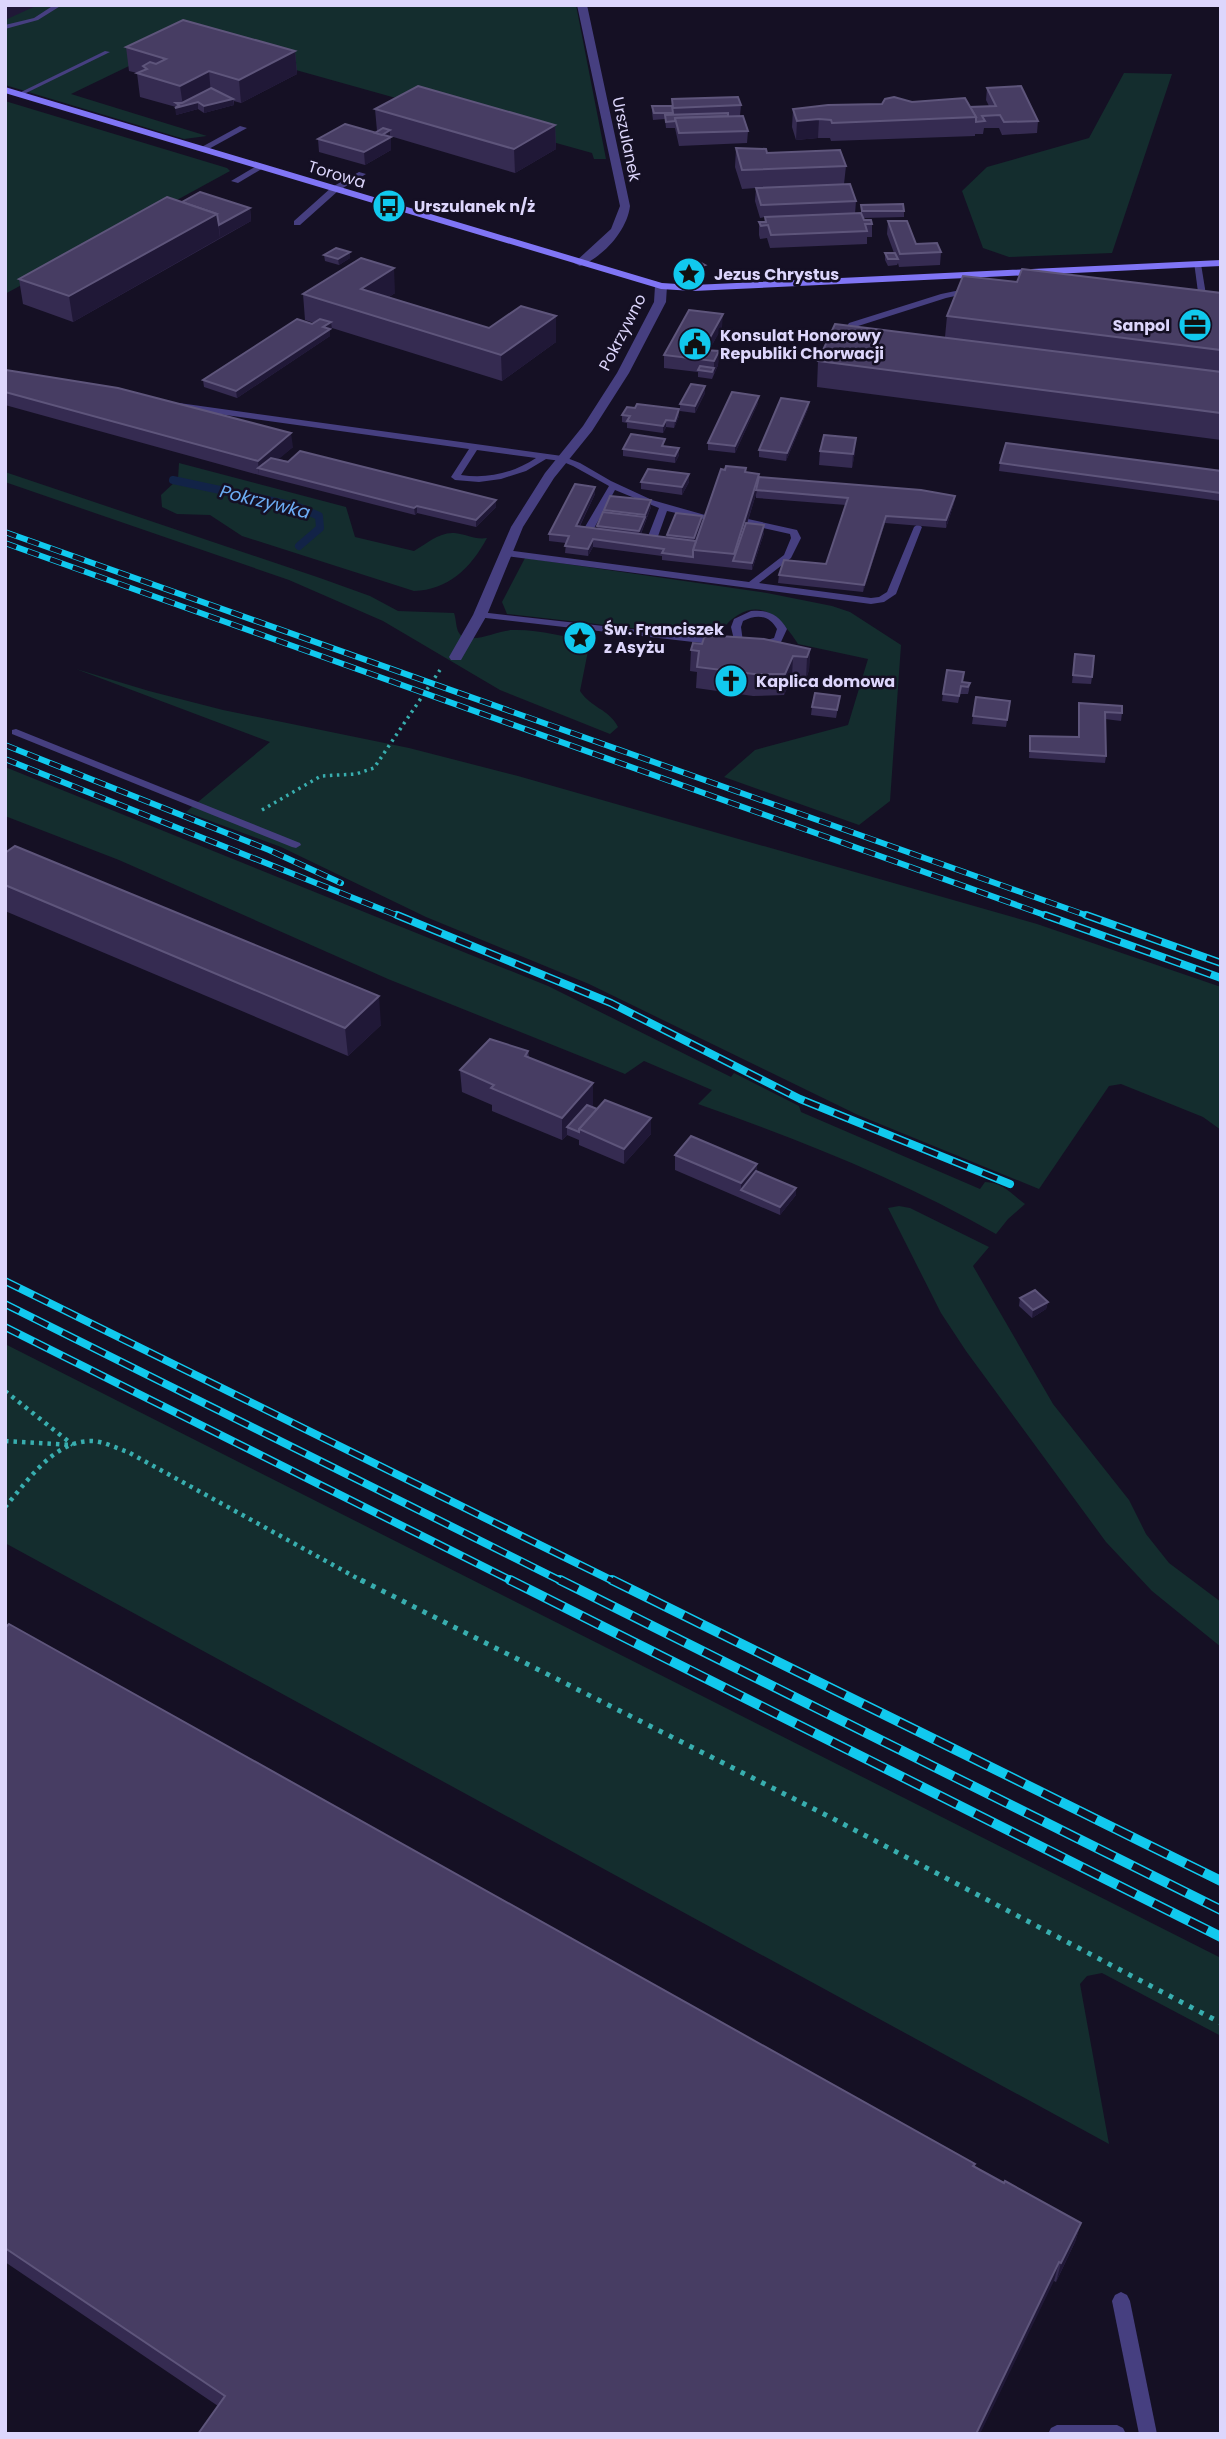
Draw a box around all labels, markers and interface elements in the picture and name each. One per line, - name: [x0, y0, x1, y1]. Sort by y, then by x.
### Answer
- street label: Urszulanek: [606, 95, 647, 184]
- street label: Torowa: [305, 155, 368, 194]
- bus stop icon: Urszulanek n/ż: [370, 187, 408, 225]
- place label: Urszulanek n/ż: [414, 195, 535, 218]
- place icon: Jezus Chrystus: [670, 255, 708, 293]
- place label: Jezus Chrystus: [714, 263, 839, 286]
- street label: Pokrzywno: [593, 290, 652, 375]
- office icon: Sanpol: [1176, 306, 1214, 344]
- place label: Sanpol: [1113, 314, 1170, 337]
- place label: Konsulat Honorowy Republiki Chorwacji: [720, 324, 884, 365]
- public building icon: Konsulat Honorowy Republiki Chorwacji: [676, 325, 714, 363]
- water label: Pokrzywka: [217, 478, 313, 525]
- place label: Św. Franciszek z Asyżu: [604, 618, 724, 659]
- place icon: Św. Franciszek z Asyżu: [561, 619, 599, 657]
- church icon: Kaplica domowa: [712, 662, 750, 700]
- place label: Kaplica domowa: [756, 670, 895, 693]

